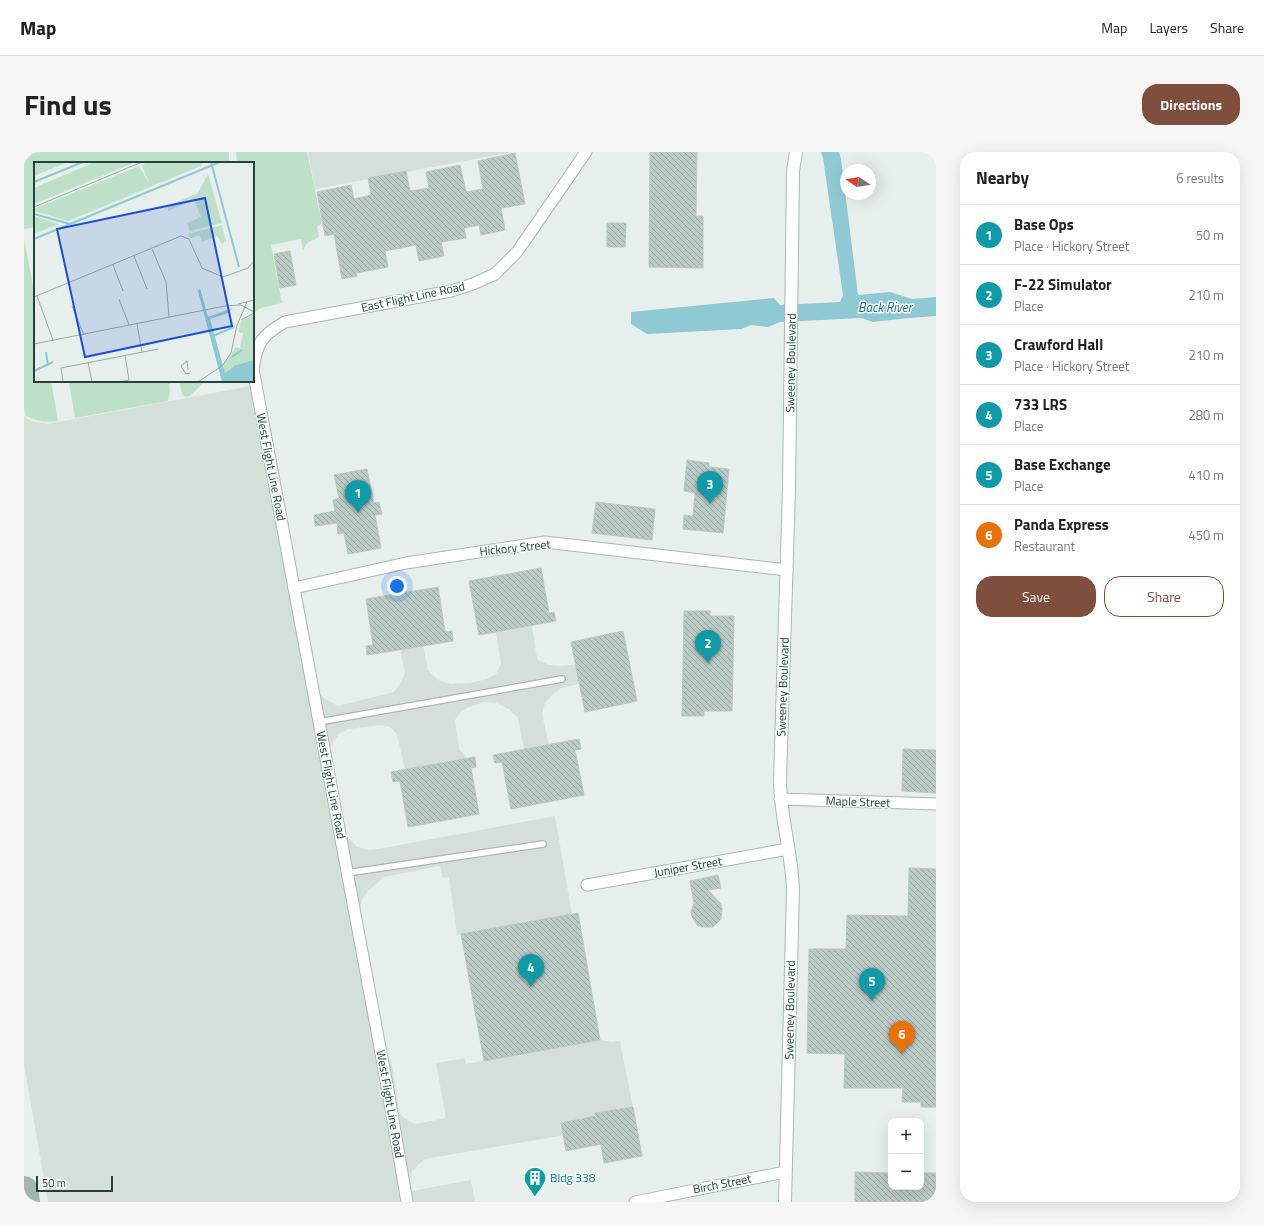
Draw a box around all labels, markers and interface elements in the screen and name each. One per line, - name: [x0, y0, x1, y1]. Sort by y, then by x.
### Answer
- text: Map: [20, 13, 56, 42]
- text: Map: [1101, 17, 1127, 38]
- text: Layers: [1149, 17, 1188, 38]
- text: Share: [1210, 17, 1244, 38]
- text: Find us: [24, 83, 112, 126]
- button: Directions: [1142, 84, 1240, 125]
- inset map: [34, 162, 254, 382]
- north arrow: [840, 164, 876, 200]
- text: Nearby: [976, 165, 1029, 191]
- text: 6 results: [1176, 168, 1224, 188]
- text: Base Ops: [1014, 213, 1074, 236]
- text: 1: [985, 225, 993, 245]
- text: 50 m: [1196, 225, 1224, 245]
- text: Place · Hickory Street: [1014, 236, 1129, 256]
- text: F-22 Simulator: [1014, 273, 1112, 296]
- street label: East Flight Line Road: [359, 276, 467, 317]
- text: 2: [985, 285, 993, 305]
- text: 210 m: [1188, 285, 1224, 305]
- text: Place: [1014, 296, 1043, 316]
- water label: Back River: [858, 297, 914, 317]
- street label: Sweeney Boulevard: [780, 313, 801, 413]
- text: Crawford Hall: [1014, 333, 1103, 356]
- text: 3: [985, 345, 993, 365]
- text: 210 m: [1188, 345, 1224, 365]
- text: Place · Hickory Street: [1014, 356, 1129, 376]
- text: 733 LRS: [1014, 393, 1067, 416]
- text: 4: [985, 405, 993, 425]
- text: 280 m: [1188, 405, 1224, 425]
- street label: West Flight Line Road: [252, 411, 291, 522]
- text: Place: [1014, 416, 1043, 436]
- text: Base Exchange: [1014, 453, 1111, 476]
- text: 5: [985, 465, 993, 485]
- text: 410 m: [1188, 465, 1224, 485]
- pin: 3: [697, 471, 723, 504]
- text: Place: [1014, 476, 1043, 496]
- pin: 1: [345, 480, 371, 513]
- text: Panda Express: [1014, 513, 1109, 536]
- text: 6: [985, 525, 993, 545]
- text: 450 m: [1188, 525, 1224, 545]
- street label: Hickory Street: [478, 534, 552, 561]
- text: Restaurant: [1014, 536, 1075, 556]
- your location: [387, 576, 407, 596]
- button: Save: [976, 576, 1096, 617]
- button: Share: [1104, 576, 1224, 617]
- pin: 2: [695, 630, 721, 663]
- street label: Sweeney Boulevard: [771, 637, 794, 737]
- street label: West Flight Line Road: [312, 729, 351, 840]
- street label: Maple Street: [825, 791, 892, 812]
- street label: Juniper Street: [652, 851, 724, 882]
- pin: 4: [518, 954, 544, 987]
- street label: Sweeney Boulevard: [779, 960, 800, 1060]
- pin: 5: [859, 968, 885, 1001]
- pin: 6: [889, 1021, 915, 1054]
- street label: West Flight Line Road: [372, 1048, 409, 1159]
- map controls: [888, 1118, 924, 1190]
- button: +: [888, 1118, 924, 1154]
- button: −: [888, 1154, 924, 1190]
- building icon: Bldg 338: [522, 1165, 548, 1198]
- place label: Bldg 338: [550, 1168, 596, 1187]
- street label: Birch Street: [691, 1168, 754, 1198]
- scale bar: [36, 1174, 113, 1193]
- text: 50 m: [42, 1175, 66, 1191]

